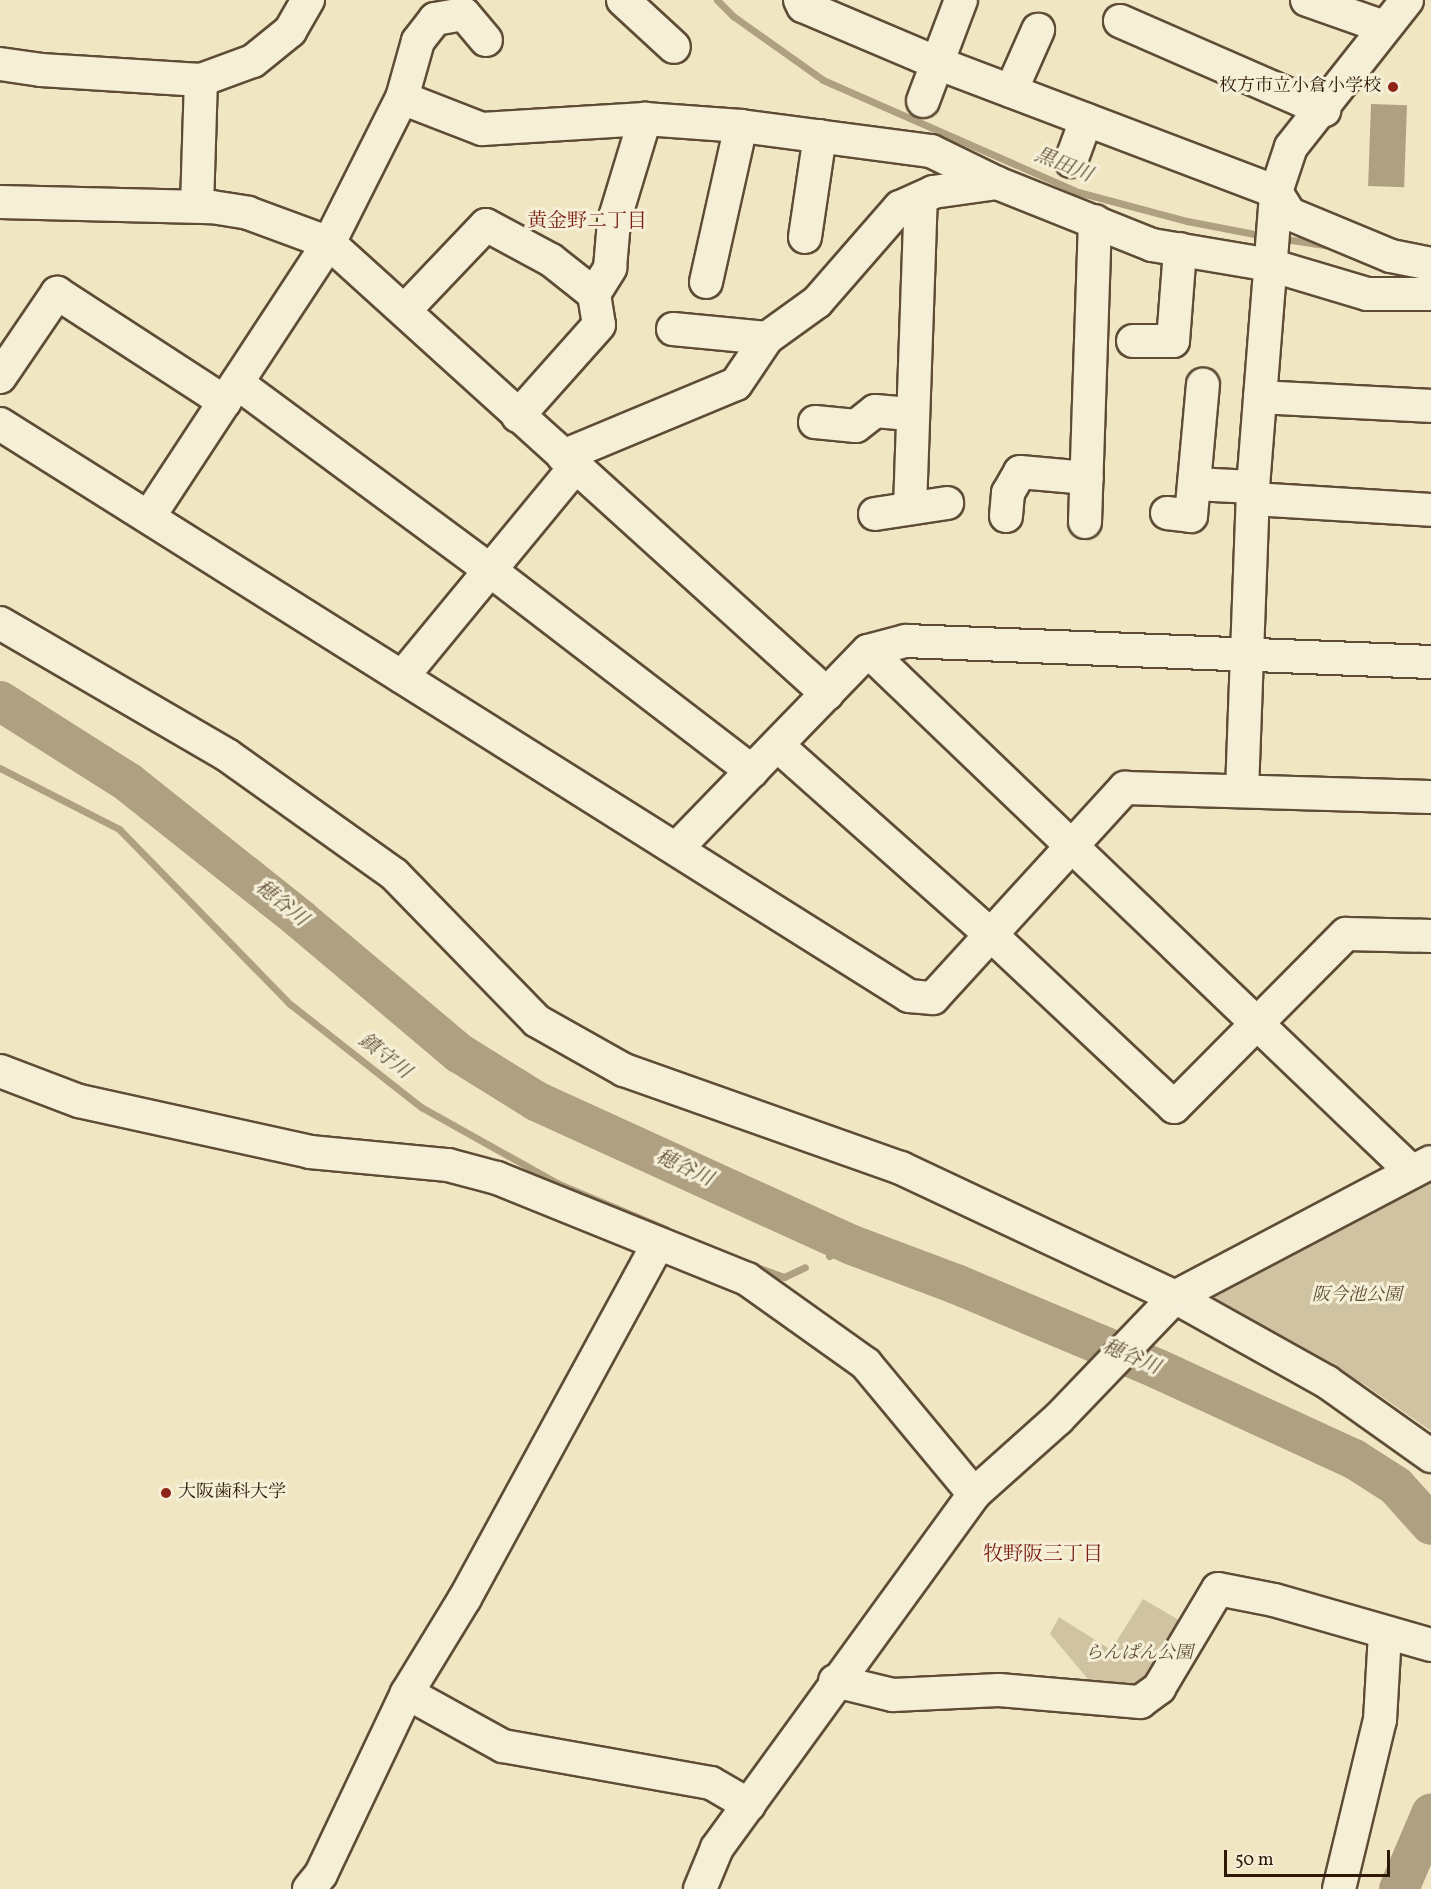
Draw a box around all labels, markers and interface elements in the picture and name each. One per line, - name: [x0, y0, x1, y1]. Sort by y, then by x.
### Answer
- place label: 枚方市立小倉小学校: [1219, 76, 1381, 98]
- marker: 枚方市立小倉小学校: [1386, 80, 1400, 94]
- water label: 黒田川: [1031, 144, 1095, 188]
- district label: 黄金野二丁目: [527, 210, 647, 234]
- water label: 穂谷川: [250, 876, 312, 932]
- water label: 鎮守川: [353, 1029, 415, 1085]
- water label: 穂谷川: [652, 1145, 716, 1193]
- park label: 阪今池公園: [1312, 1285, 1402, 1307]
- water label: 穂谷川: [1099, 1335, 1163, 1381]
- place label: 大阪歯科大学: [178, 1482, 286, 1504]
- marker: 大阪歯科大学: [159, 1486, 173, 1500]
- district label: 牧野阪三丁目: [983, 1543, 1103, 1567]
- park label: らんぱん公園: [1085, 1643, 1193, 1665]
- scale bar: [1227, 1838, 1394, 1876]
- text: 50 m: [1235, 1848, 1274, 1873]

